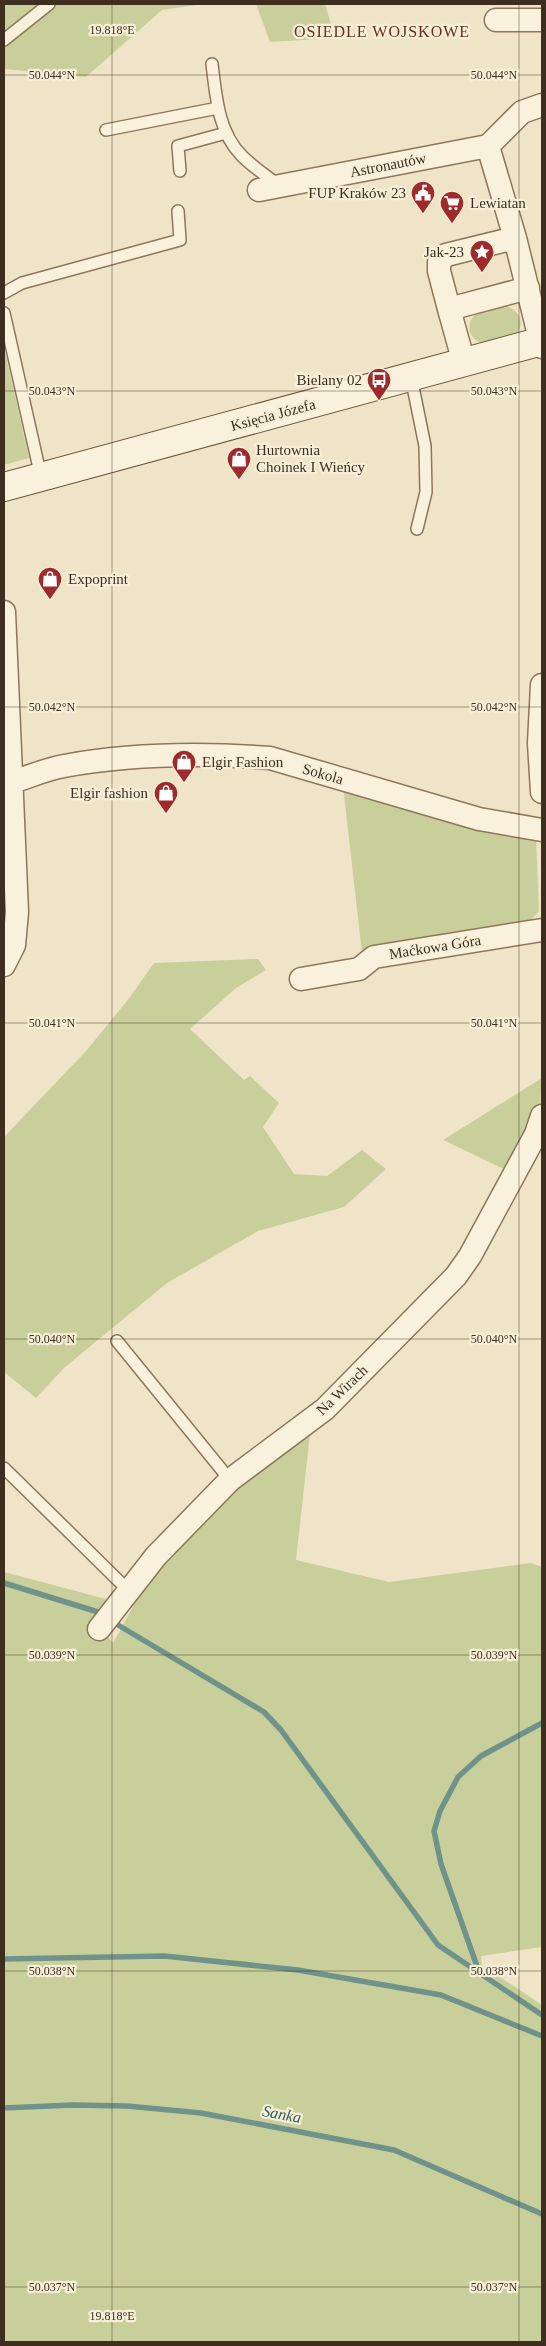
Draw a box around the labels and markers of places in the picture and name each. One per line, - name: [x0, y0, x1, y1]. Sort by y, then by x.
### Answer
- public building icon: FUP Kraków 23: [410, 180, 436, 214]
- place label: FUP Kraków 23: [308, 185, 406, 201]
- supermarket icon: Lewiatan: [439, 190, 465, 224]
- place label: Lewiatan: [470, 195, 526, 211]
- place icon: Jak-23: [469, 239, 495, 273]
- place label: Jak-23: [424, 244, 464, 260]
- bus stop icon: Bielany 02: [366, 367, 392, 401]
- place label: Bielany 02: [297, 372, 362, 388]
- place label: Hurtownia Choinek I Wieńcy: [256, 442, 366, 475]
- shop icon: Hurtownia Choinek I Wieńcy: [226, 446, 252, 480]
- shop icon: Expoprint: [37, 566, 63, 600]
- place label: Expoprint: [68, 571, 129, 587]
- shop icon: Elgir Fashion: [171, 749, 197, 783]
- place label: Elgir Fashion: [202, 754, 284, 770]
- shop icon: Elgir fashion: [153, 780, 179, 814]
- place label: Elgir fashion: [70, 785, 148, 801]

